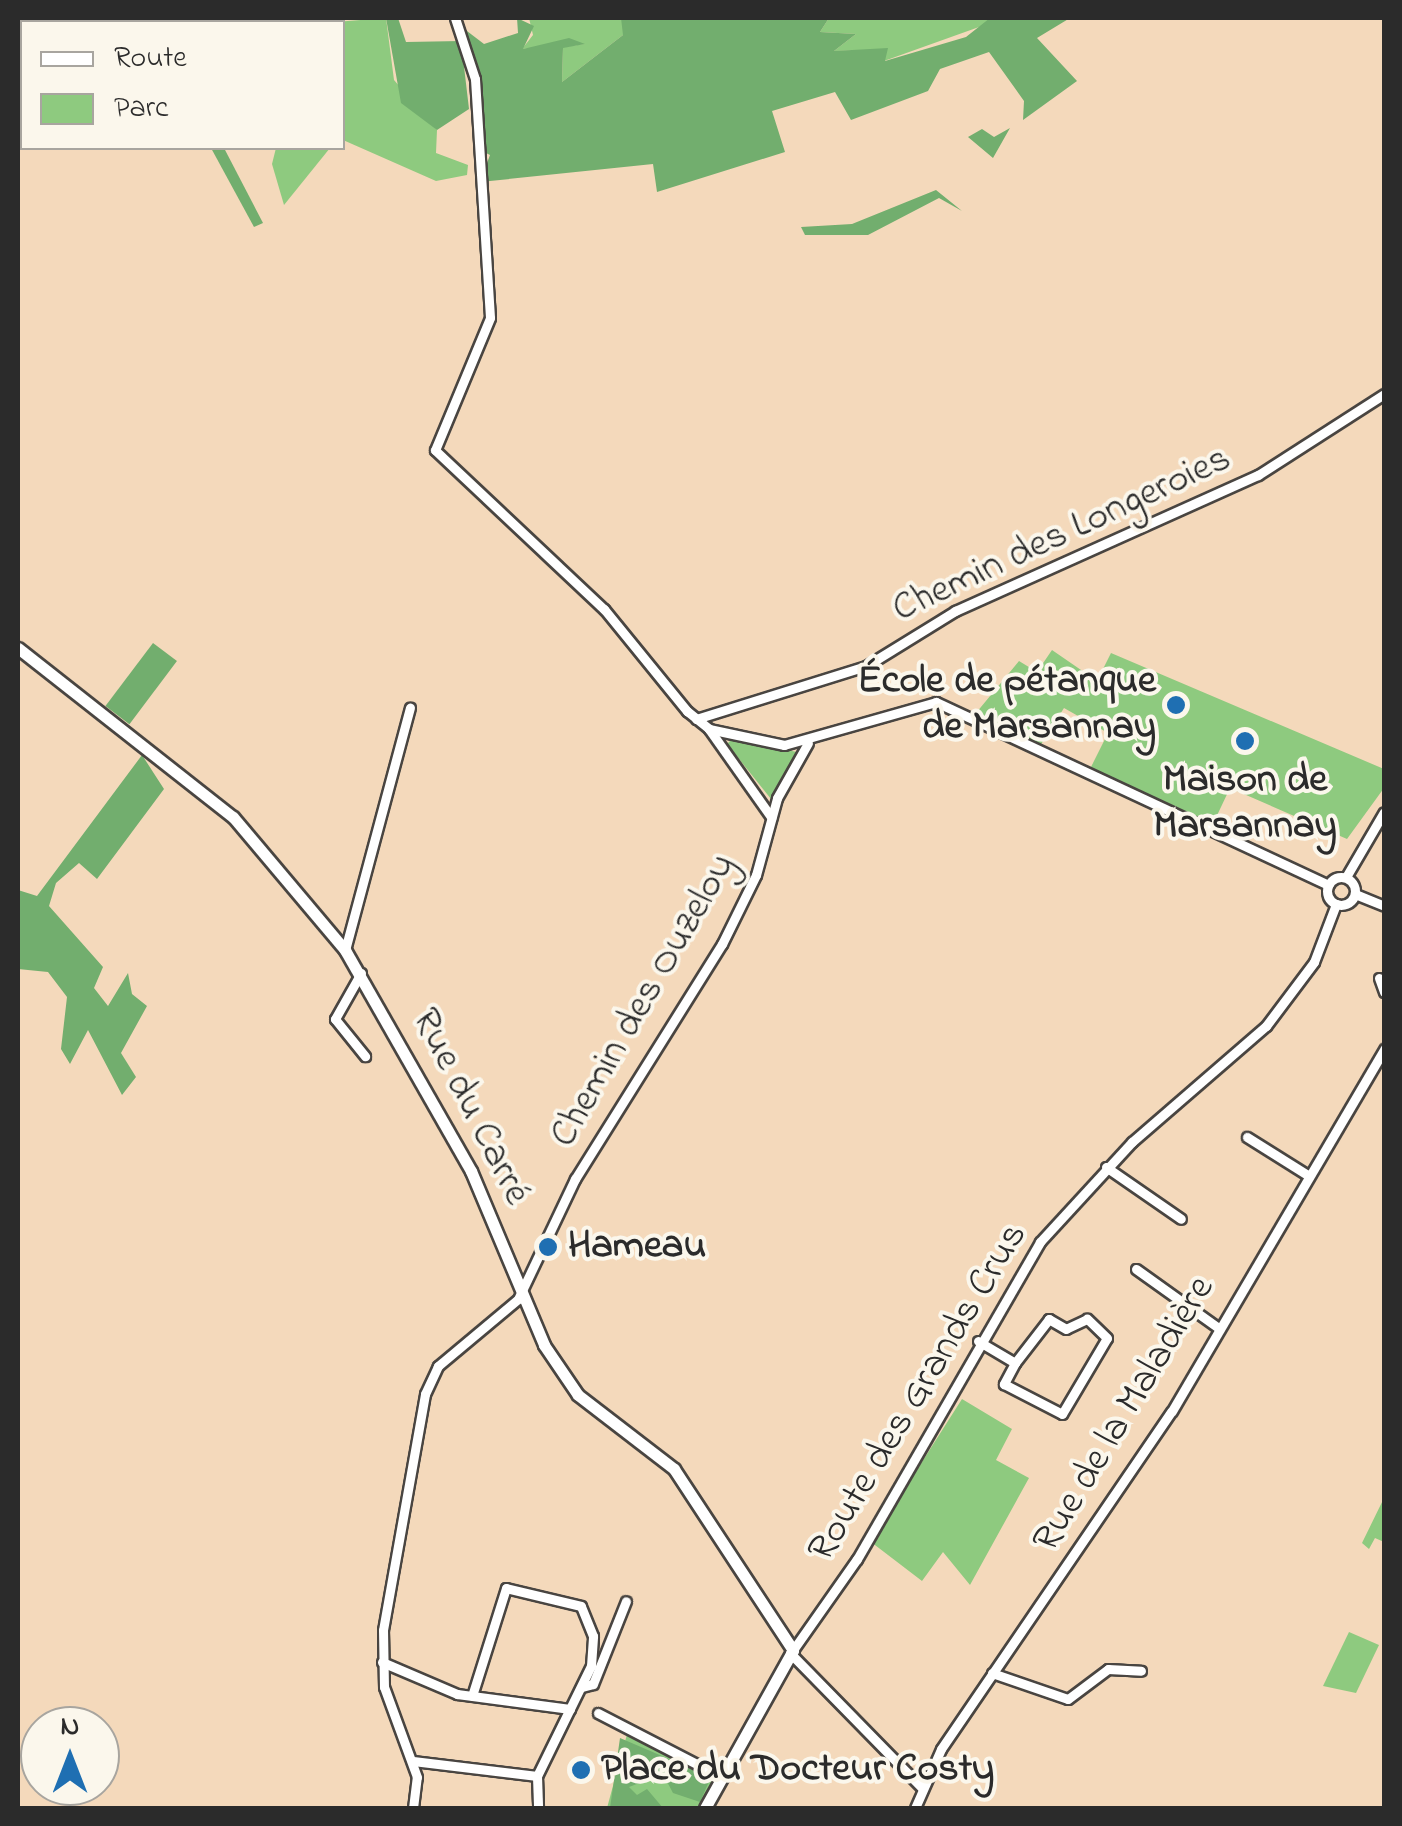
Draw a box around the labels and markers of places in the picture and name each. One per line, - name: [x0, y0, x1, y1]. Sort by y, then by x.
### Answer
- place label: École de pétanque de Marsannay: [858, 658, 1156, 752]
- marker: École de pétanque de Marsannay: [1165, 694, 1187, 716]
- marker: Maison de Marsannay: [1234, 730, 1256, 752]
- place label: Maison de Marsannay: [1153, 757, 1337, 851]
- place label: Hameau: [568, 1223, 706, 1271]
- marker: Hameau: [537, 1236, 559, 1258]
- place label: Place du Docteur Costy: [601, 1746, 994, 1794]
- marker: Place du Docteur Costy: [570, 1759, 592, 1781]

